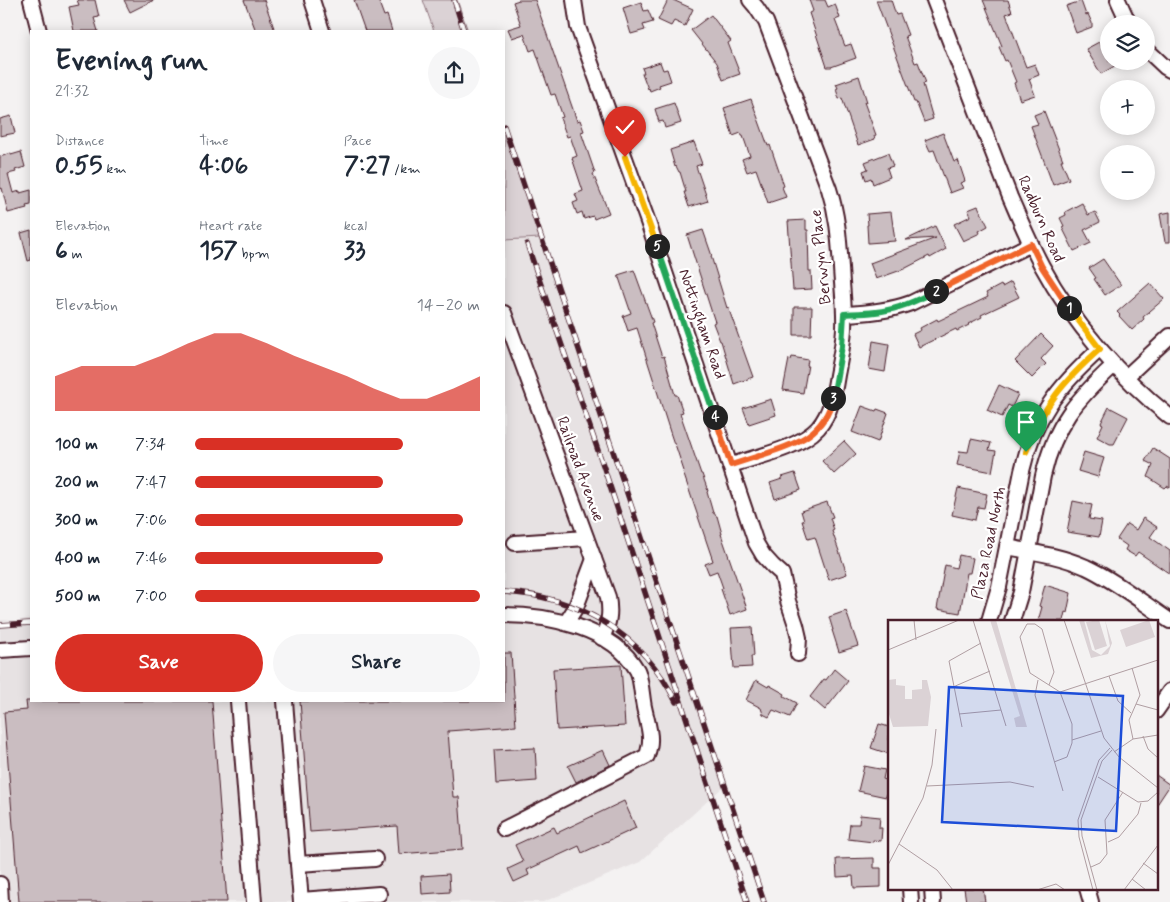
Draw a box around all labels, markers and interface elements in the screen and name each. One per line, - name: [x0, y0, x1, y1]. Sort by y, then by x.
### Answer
- map controls: [1100, 15, 1155, 200]
- button: layers: [1100, 15, 1155, 70]
- text: Evening run: [55, 43, 208, 80]
- button: share: [428, 47, 480, 99]
- button: +: [1100, 80, 1155, 135]
- text: 21:32: [55, 81, 90, 102]
- pin: [604, 106, 646, 157]
- icon: check: [611, 113, 639, 141]
- text: Distance: [55, 132, 104, 150]
- text: Time: [199, 132, 229, 150]
- text: Pace: [344, 132, 372, 150]
- button: −: [1100, 145, 1155, 200]
- text: 0.55: [55, 150, 103, 183]
- text: 4:06: [199, 150, 248, 183]
- text: 7:27: [344, 150, 390, 183]
- text: km: [103, 160, 127, 178]
- text: /km: [390, 160, 421, 178]
- street label: Radburn Road: [1013, 172, 1069, 266]
- street label: Berwyn Place: [806, 208, 836, 306]
- text: Elevation: [55, 217, 110, 235]
- text: Heart rate: [199, 217, 262, 235]
- text: kcal: [344, 217, 367, 235]
- pin: 5: [644, 234, 670, 258]
- text: 6: [55, 235, 68, 268]
- text: 157: [199, 235, 238, 268]
- text: 33: [344, 235, 366, 268]
- text: 5: [653, 237, 662, 255]
- text: m: [68, 245, 83, 263]
- text: bpm: [238, 245, 270, 263]
- street label: Nottingham Road: [672, 266, 731, 382]
- pin: 2: [924, 278, 948, 304]
- text: 2: [933, 282, 940, 300]
- text: Elevation: [55, 295, 118, 316]
- text: 14–20 m: [417, 295, 480, 316]
- pin: 1: [1056, 296, 1082, 320]
- text: 1: [1066, 299, 1073, 317]
- pin: 3: [820, 386, 846, 410]
- text: 3: [830, 389, 837, 407]
- pin: [1005, 401, 1047, 452]
- pin: 4: [702, 404, 728, 430]
- text: 4: [711, 408, 720, 426]
- icon: arrive: [1012, 408, 1040, 436]
- street label: Railroad Avenue: [551, 414, 609, 524]
- text: 100 m: [55, 434, 98, 455]
- text: 7:34: [135, 434, 166, 455]
- text: 200 m: [55, 472, 99, 493]
- text: 7:47: [135, 472, 166, 493]
- street label: Plaza Road North: [967, 485, 1011, 601]
- text: 300 m: [55, 510, 98, 531]
- text: 7:06: [135, 510, 167, 531]
- text: 400 m: [55, 548, 100, 569]
- text: 7:46: [135, 548, 167, 569]
- text: 500 m: [55, 586, 100, 607]
- text: 7:00: [135, 586, 167, 607]
- inset map: [888, 620, 1158, 890]
- button: Save: [55, 634, 263, 692]
- button: Share: [273, 634, 480, 692]

